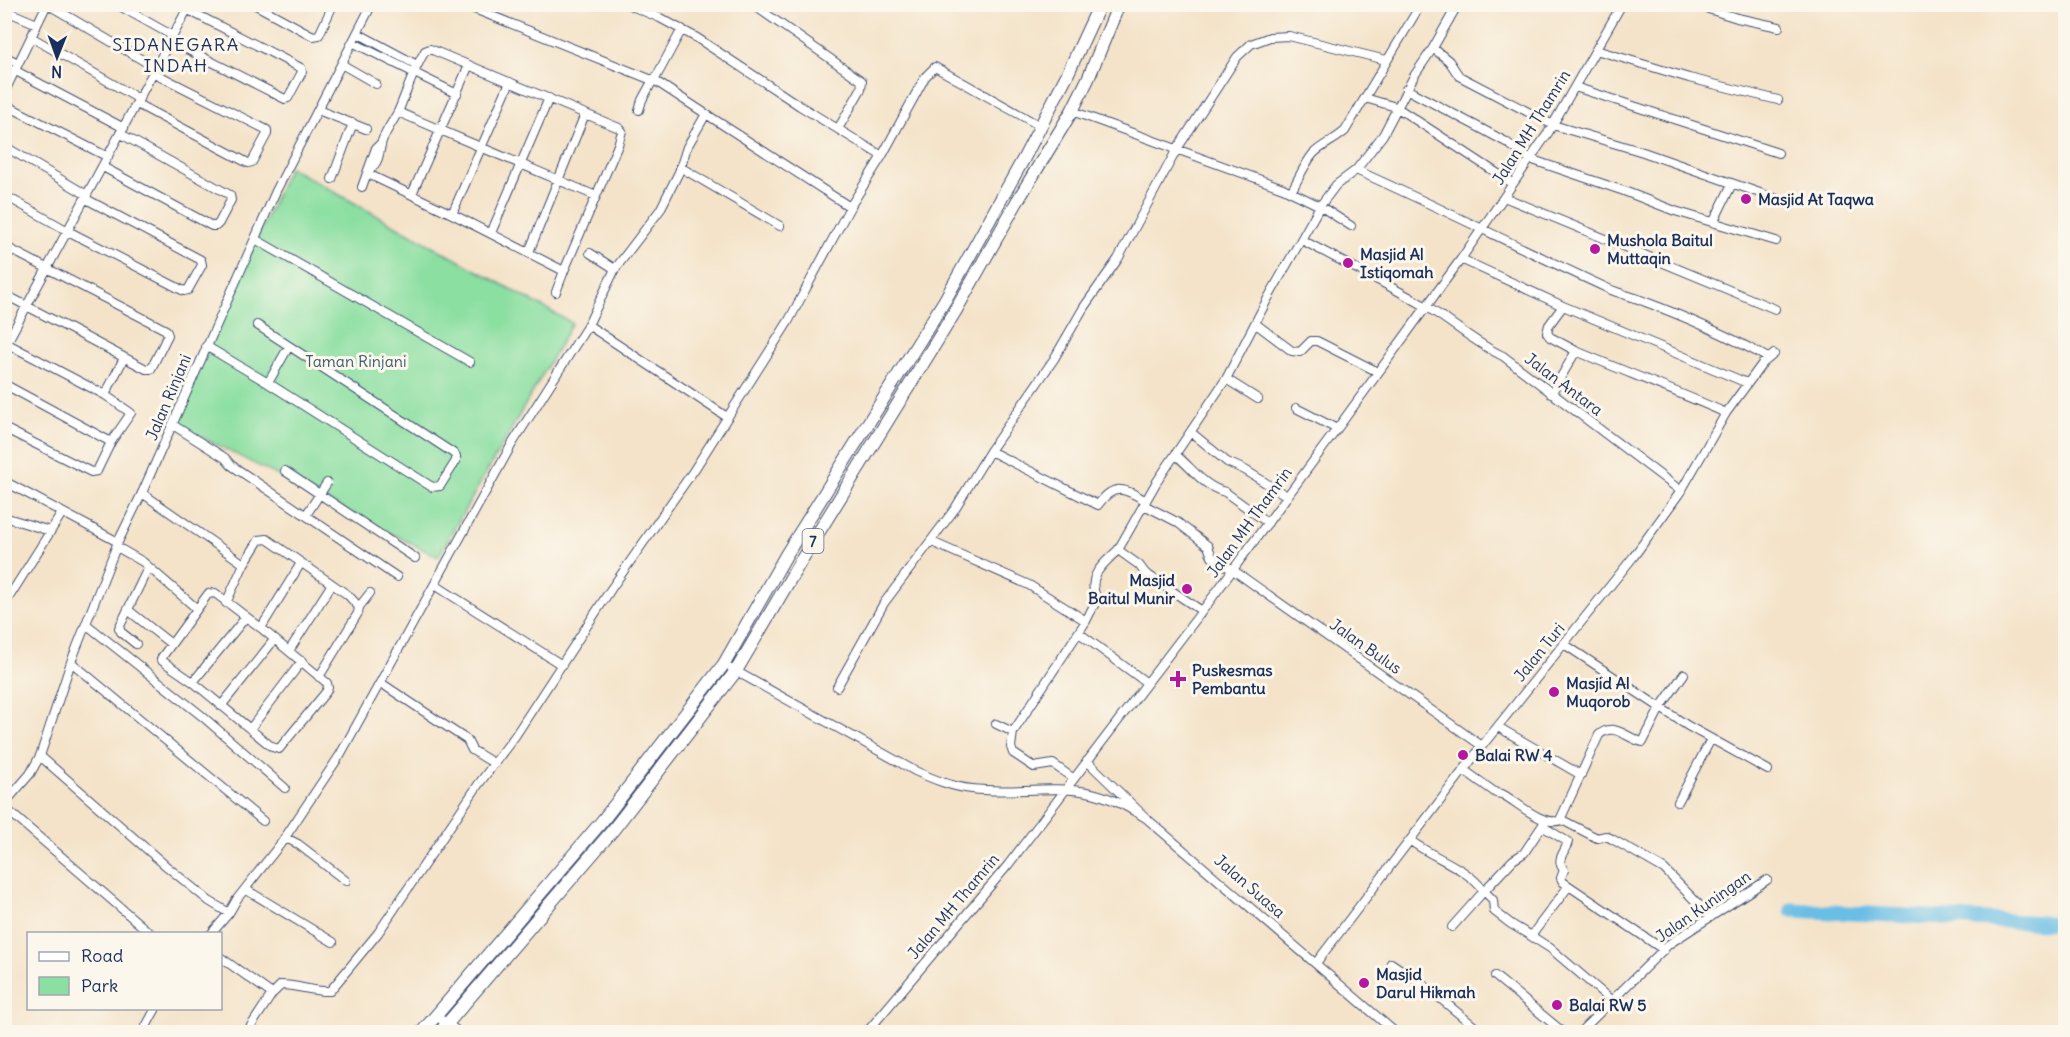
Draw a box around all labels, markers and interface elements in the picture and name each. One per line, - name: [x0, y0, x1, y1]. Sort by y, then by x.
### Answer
- north arrow: [27, 27, 87, 87]
- district label: SIDANEGARA INDAH: [112, 33, 240, 77]
- text: N: [51, 62, 62, 82]
- street label: Jalan MH Thamrin: [1488, 66, 1574, 188]
- place label: Masjid At Taqwa: [1758, 189, 1874, 210]
- marker: Masjid At Taqwa: [1739, 192, 1753, 206]
- place label: Mushola Baitul Muttaqin: [1607, 230, 1713, 269]
- marker: Mushola Baitul Muttaqin: [1588, 242, 1602, 256]
- place label: Masjid Al Istiqomah: [1360, 244, 1433, 283]
- marker: Masjid Al Istiqomah: [1341, 256, 1355, 270]
- street label: Jalan Antara: [1521, 348, 1607, 420]
- street label: Jalan Rinjani: [141, 351, 195, 443]
- park label: Taman Rinjani: [305, 351, 407, 371]
- street label: Jalan MH Thamrin: [1202, 463, 1296, 581]
- road number: 7: [802, 529, 824, 553]
- place label: Masjid Baitul Munir: [1088, 570, 1176, 608]
- marker: Masjid Baitul Munir: [1180, 582, 1194, 596]
- street label: Jalan Bulus: [1326, 614, 1406, 678]
- street label: Jalan Turi: [1509, 619, 1569, 685]
- place label: Puskesmas Pembantu: [1192, 660, 1273, 698]
- marker: Puskesmas Pembantu: [1169, 670, 1187, 688]
- place label: Masjid Al Muqorob: [1566, 673, 1630, 712]
- marker: Masjid Al Muqorob: [1547, 685, 1561, 699]
- place label: Balai RW 4: [1475, 745, 1553, 765]
- marker: Balai RW 4: [1456, 748, 1470, 762]
- street label: Jalan MH Thamrin: [903, 849, 1003, 963]
- street label: Jalan Suasa: [1211, 850, 1289, 922]
- street label: Jalan Kuningan: [1652, 866, 1754, 946]
- legend: [27, 932, 222, 1010]
- text: Road: [81, 944, 124, 967]
- place label: Masjid Darul Hikmah: [1376, 964, 1475, 1002]
- text: Park: [81, 974, 118, 997]
- marker: Masjid Darul Hikmah: [1357, 976, 1371, 990]
- place label: Balai RW 5: [1569, 995, 1646, 1015]
- marker: Balai RW 5: [1550, 998, 1564, 1012]

